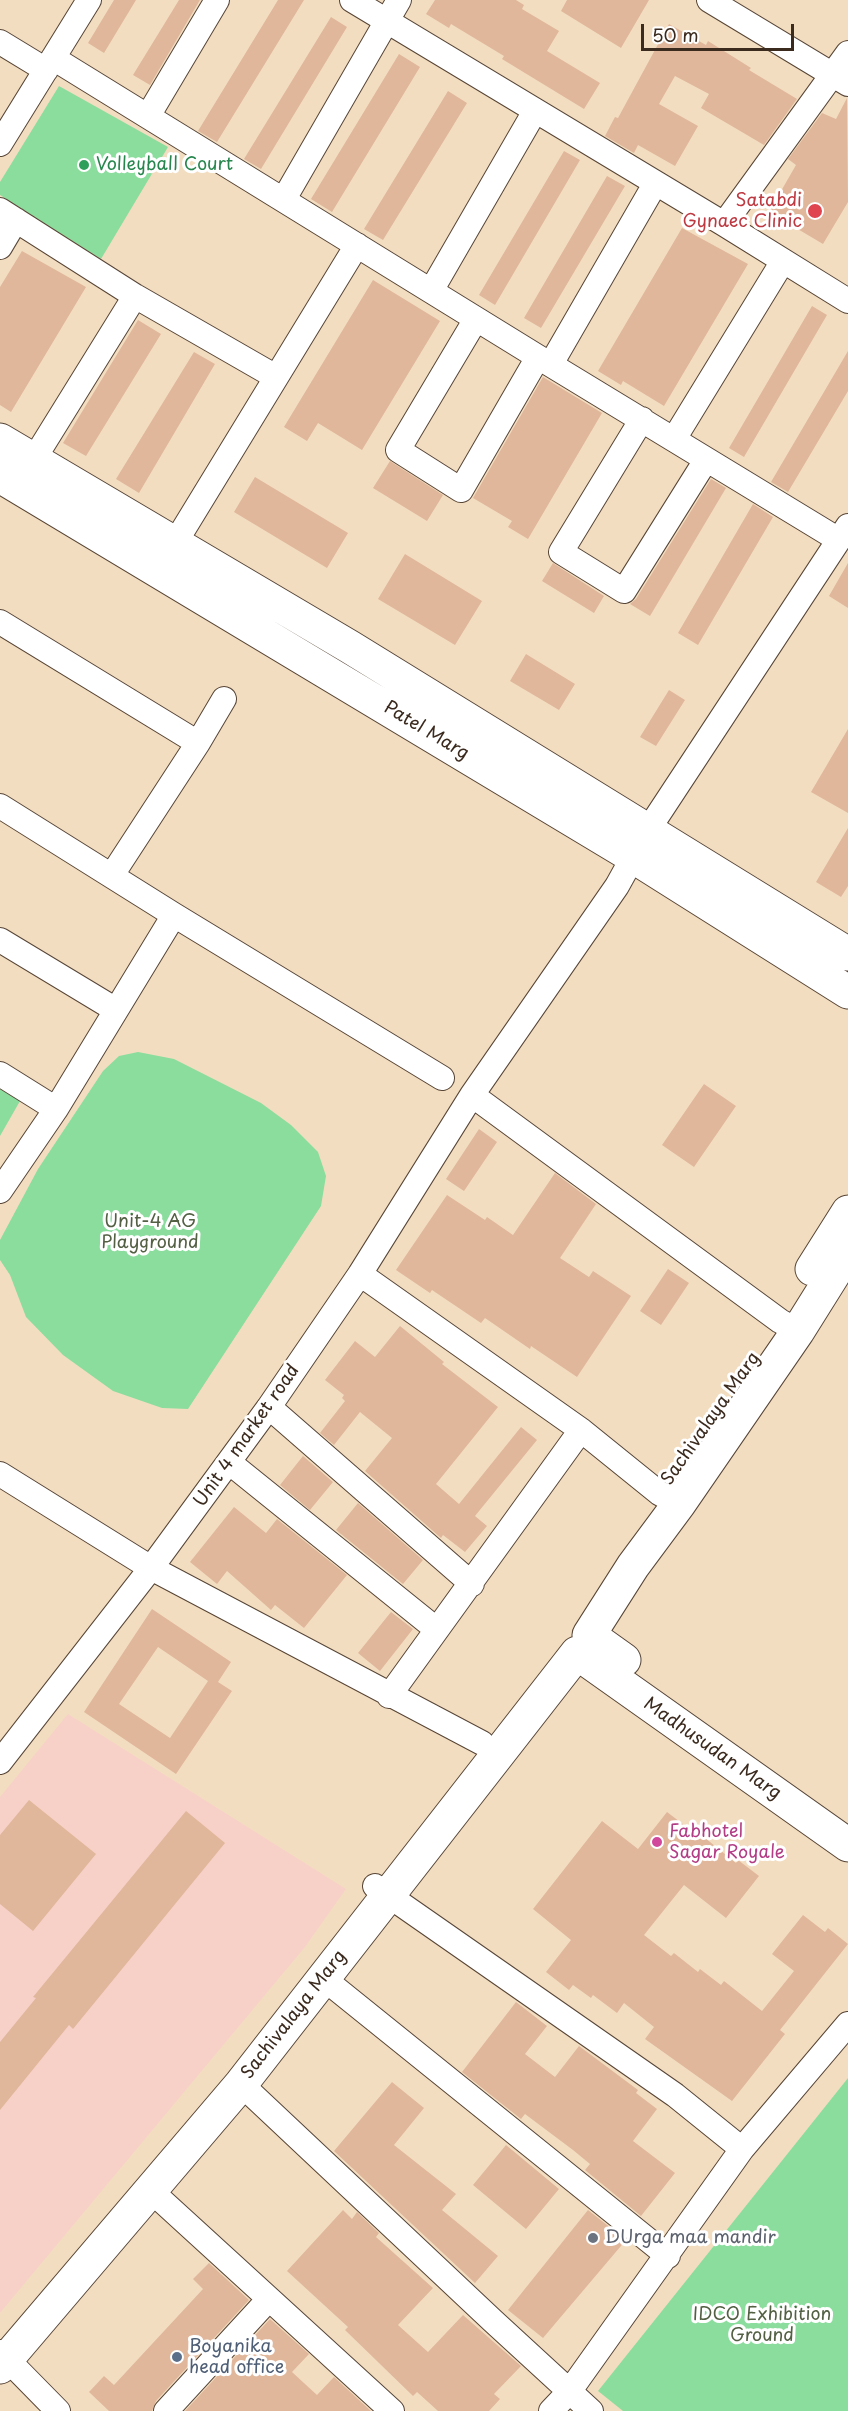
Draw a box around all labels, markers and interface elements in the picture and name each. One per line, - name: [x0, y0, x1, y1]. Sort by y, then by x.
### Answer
- scale bar: [644, 12, 797, 50]
- text: 50 m: [652, 21, 699, 48]
- place label: Volleyball Court: [96, 154, 233, 176]
- marker: Volleyball Court: [77, 158, 91, 172]
- place label: Satabdi Gynaec Clinic: [683, 190, 802, 232]
- marker: Satabdi Gynaec Clinic: [806, 202, 824, 220]
- street label: Patel Marg: [379, 697, 473, 765]
- park label: Unit-4 AG Playground: [101, 1211, 199, 1254]
- street label: Sachivalaya Marg: [657, 1348, 765, 1490]
- street label: Unit 4 market road: [190, 1361, 304, 1511]
- street label: Madhusudan Marg: [639, 1693, 785, 1805]
- place label: Fabhotel Sagar Royale: [669, 1821, 785, 1864]
- marker: Fabhotel Sagar Royale: [650, 1835, 664, 1849]
- street label: Sachivalaya Marg: [237, 1946, 351, 2084]
- place label: DUrga maa mandir: [605, 2227, 776, 2249]
- marker: DUrga maa mandir: [586, 2231, 600, 2245]
- park label: IDCO Exhibition Ground: [693, 2304, 831, 2346]
- place label: Boyanika head office: [189, 2336, 284, 2378]
- marker: Boyanika head office: [170, 2350, 184, 2364]

